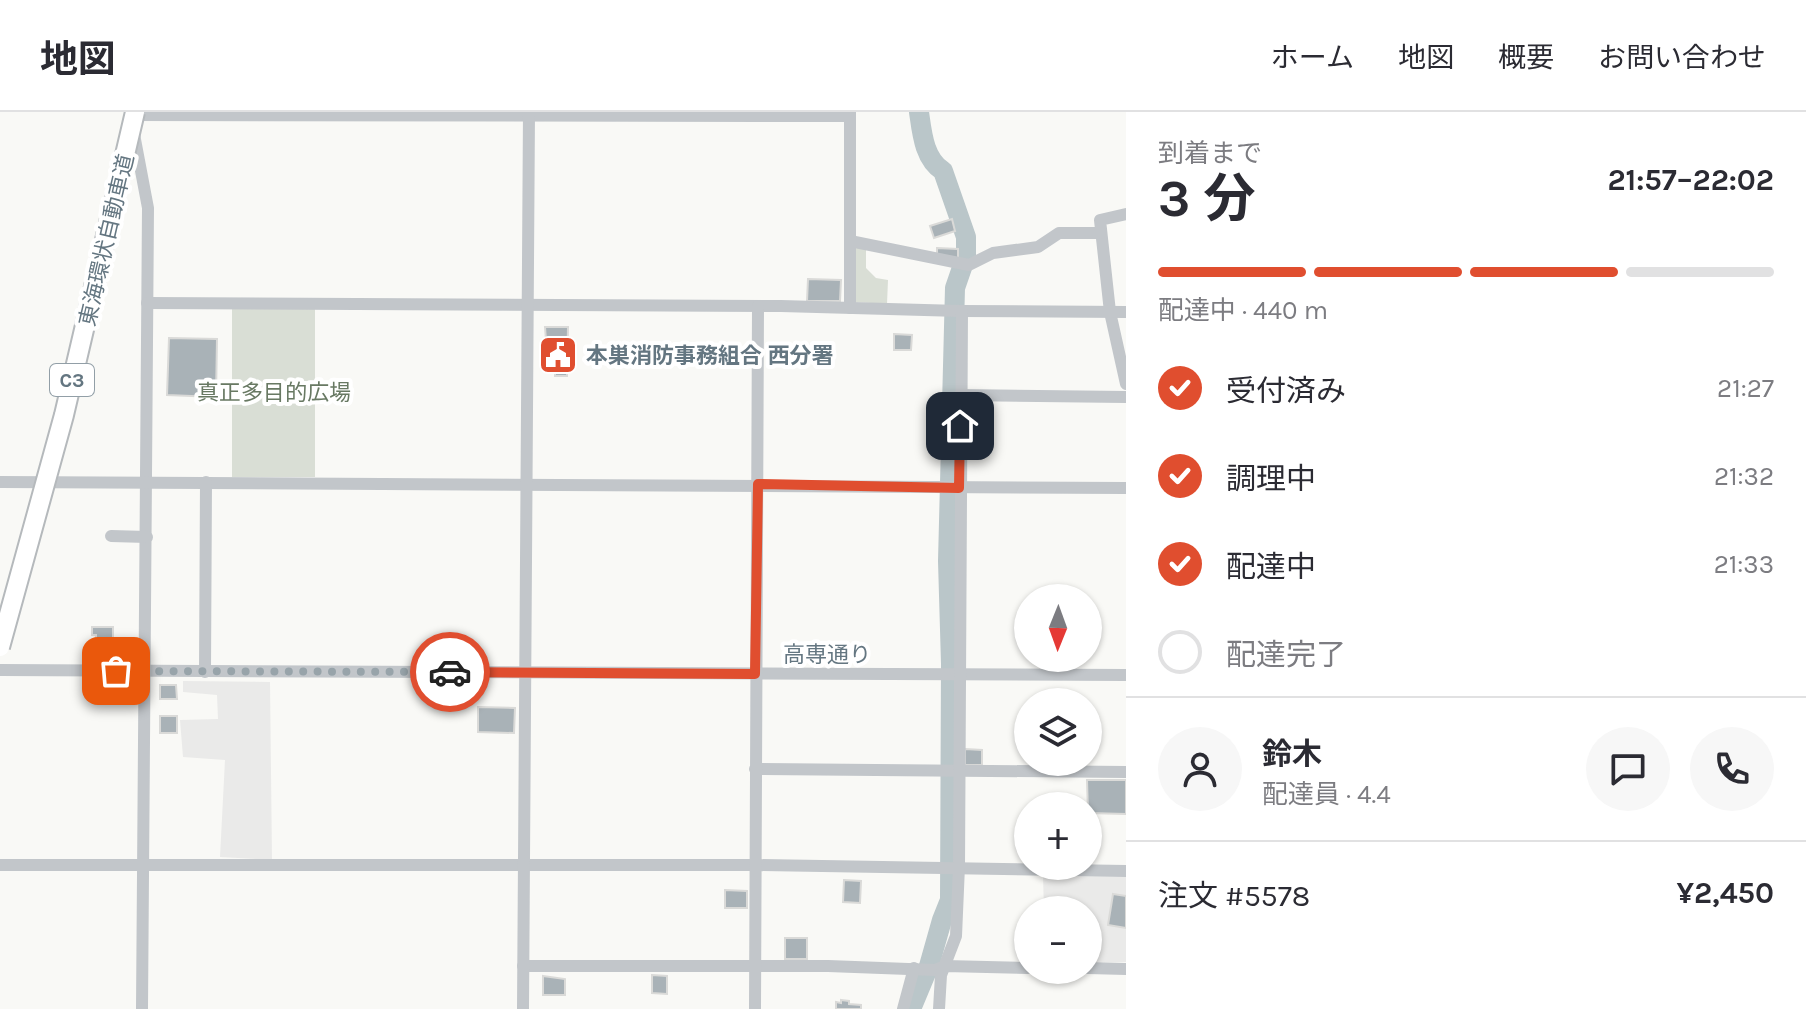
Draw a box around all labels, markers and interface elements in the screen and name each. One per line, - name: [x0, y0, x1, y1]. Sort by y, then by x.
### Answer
- text: 地図: [40, 37, 116, 82]
- text: ホーム: [1271, 41, 1354, 74]
- text: 地図: [1398, 41, 1454, 74]
- text: 概要: [1498, 41, 1554, 74]
- text: お問い合わせ: [1598, 41, 1766, 74]
- text: 到着まで: [1158, 138, 1262, 169]
- street label: 東海環状自動車道: [75, 152, 139, 329]
- text: 21:57–22:02: [1607, 162, 1774, 198]
- text: 3 分: [1158, 168, 1256, 229]
- text: 配達中 · 440 m: [1158, 295, 1328, 326]
- public building icon: 本巣消防事務組合 西分署: [537, 334, 579, 376]
- place label: 本巣消防事務組合 西分署: [586, 343, 834, 369]
- road number: C3: [50, 364, 94, 396]
- icon: check: [1158, 366, 1202, 410]
- text: 受付済み: [1226, 373, 1346, 409]
- text: 21:27: [1717, 373, 1774, 404]
- park label: 真正多目的広場: [197, 380, 351, 406]
- pin: [926, 392, 994, 460]
- icon: home: [938, 404, 982, 448]
- icon: check: [1158, 454, 1202, 498]
- text: 調理中: [1226, 461, 1316, 497]
- text: 21:32: [1714, 461, 1774, 492]
- icon: check: [1158, 542, 1202, 586]
- text: 配達中: [1226, 549, 1316, 585]
- text: 21:33: [1714, 549, 1774, 580]
- north arrow: [1014, 584, 1102, 672]
- map controls: [1014, 584, 1102, 984]
- courier: [410, 632, 490, 712]
- pin: [82, 637, 150, 705]
- text: 配達完了: [1226, 637, 1346, 673]
- street label: 高専通り: [783, 642, 871, 668]
- icon: bag: [94, 649, 138, 693]
- icon: car: [428, 650, 472, 694]
- button: layers: [1014, 688, 1102, 776]
- button: person: [1158, 727, 1242, 811]
- button: chat: [1586, 727, 1670, 811]
- button: phone: [1690, 727, 1774, 811]
- text: 鈴木: [1262, 736, 1322, 772]
- text: 配達員 · 4.4: [1262, 779, 1391, 810]
- button: +: [1014, 792, 1102, 880]
- text: ¥2,450: [1676, 875, 1774, 911]
- text: 注文 #5578: [1158, 878, 1310, 914]
- button: −: [1014, 896, 1102, 984]

